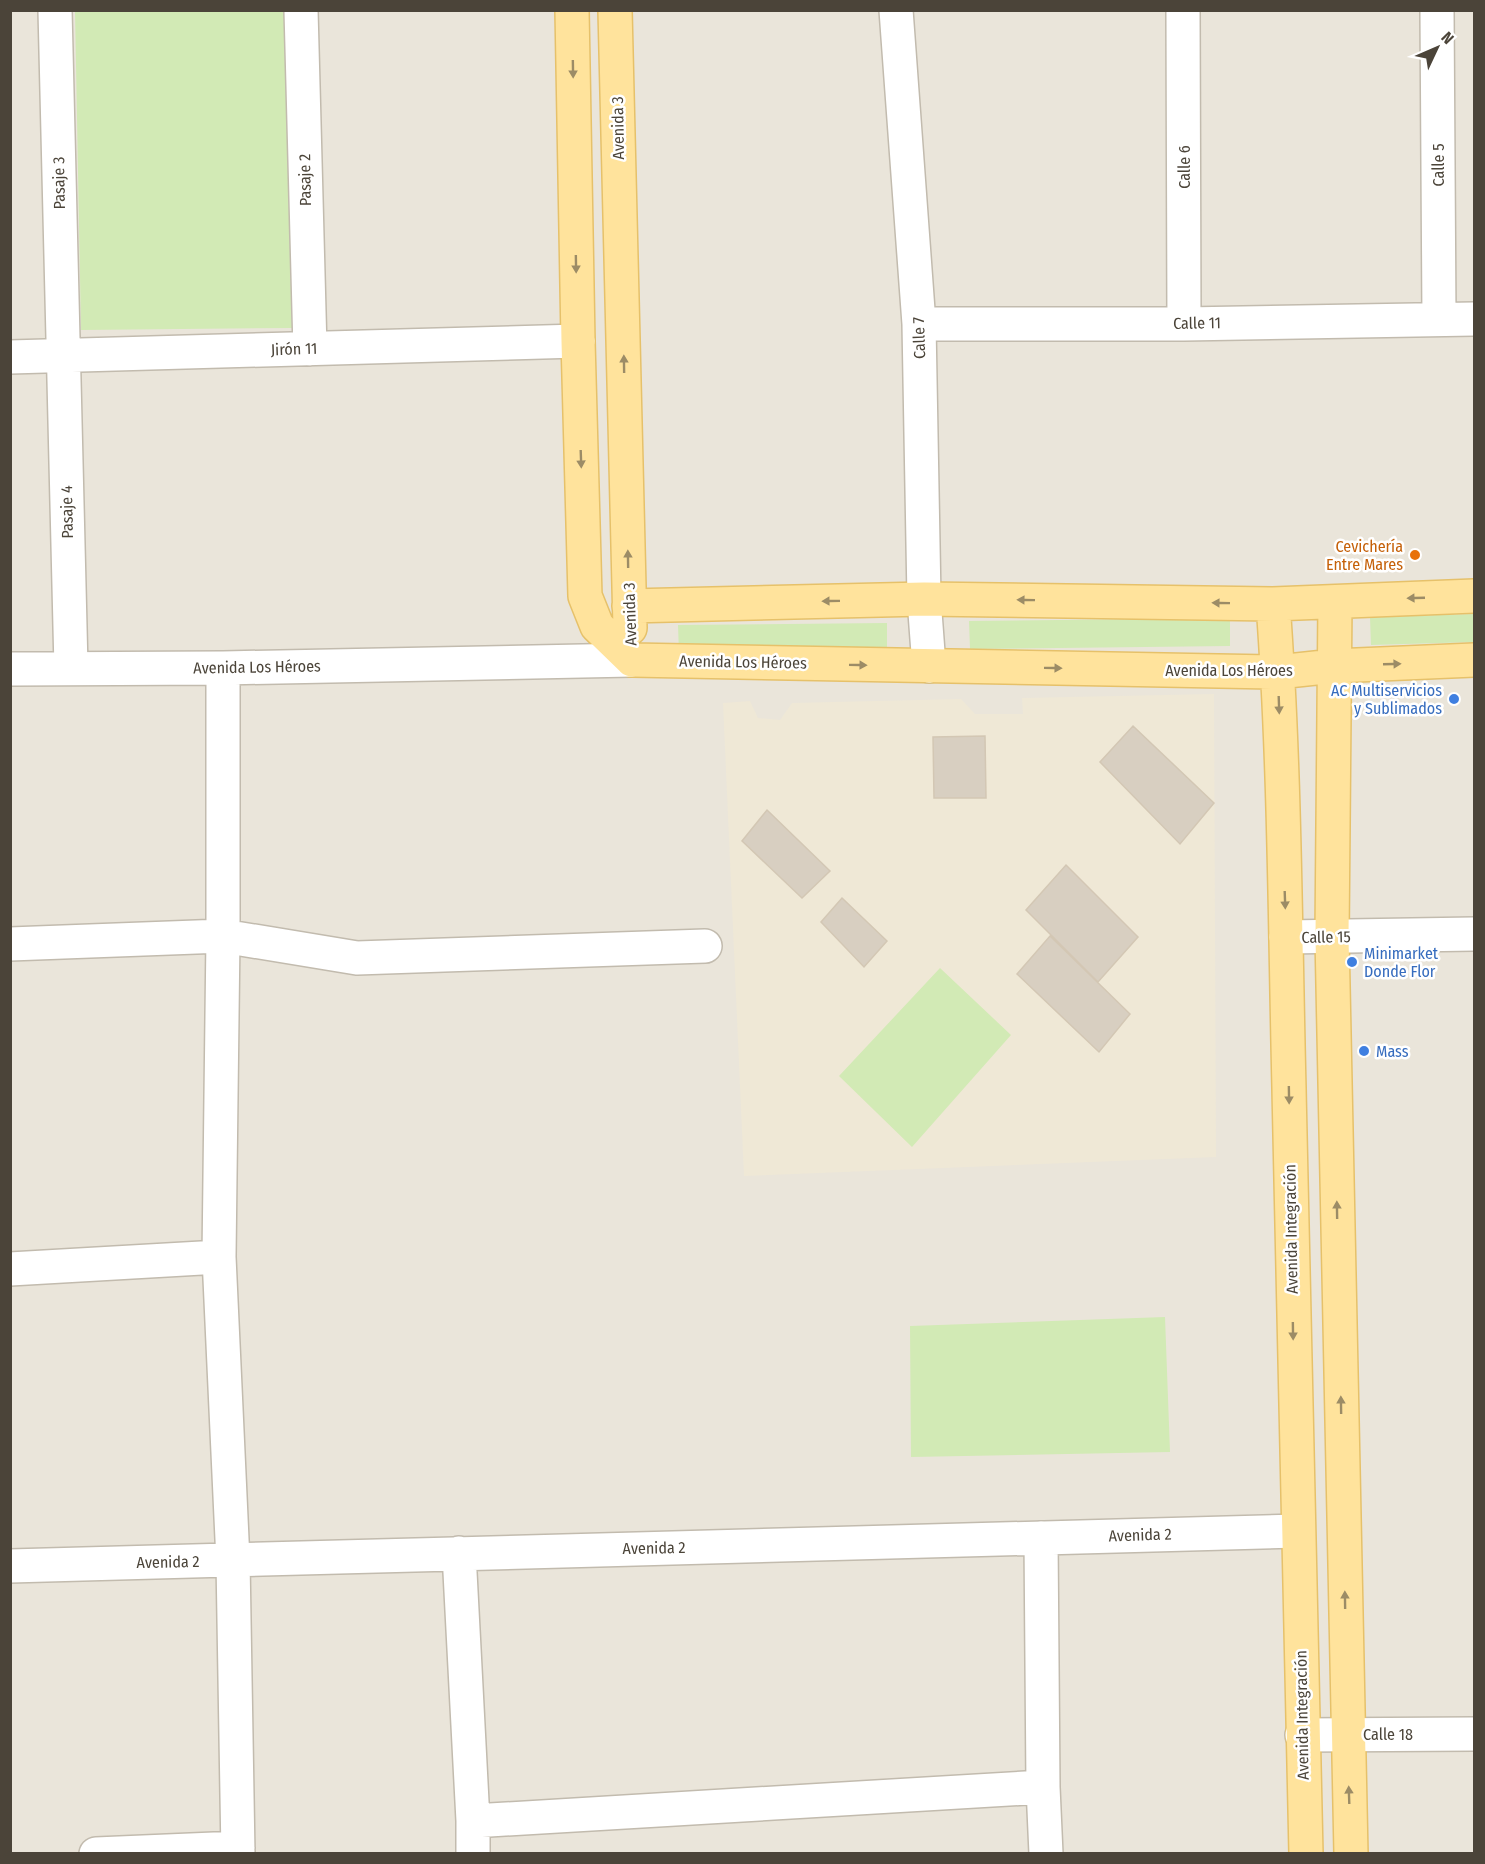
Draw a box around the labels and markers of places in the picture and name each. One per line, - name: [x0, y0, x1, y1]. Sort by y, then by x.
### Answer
- place label: Cevichería Entre Mares: [1326, 537, 1403, 574]
- marker: Cevichería Entre Mares: [1408, 548, 1422, 562]
- place label: AC Multiservicios y Sublimados: [1331, 681, 1442, 718]
- marker: AC Multiservicios y Sublimados: [1447, 692, 1461, 706]
- place label: Minimarket Donde Flor: [1364, 944, 1439, 981]
- marker: Minimarket Donde Flor: [1345, 955, 1359, 969]
- place label: Mass: [1376, 1042, 1409, 1061]
- marker: Mass: [1357, 1044, 1371, 1058]

